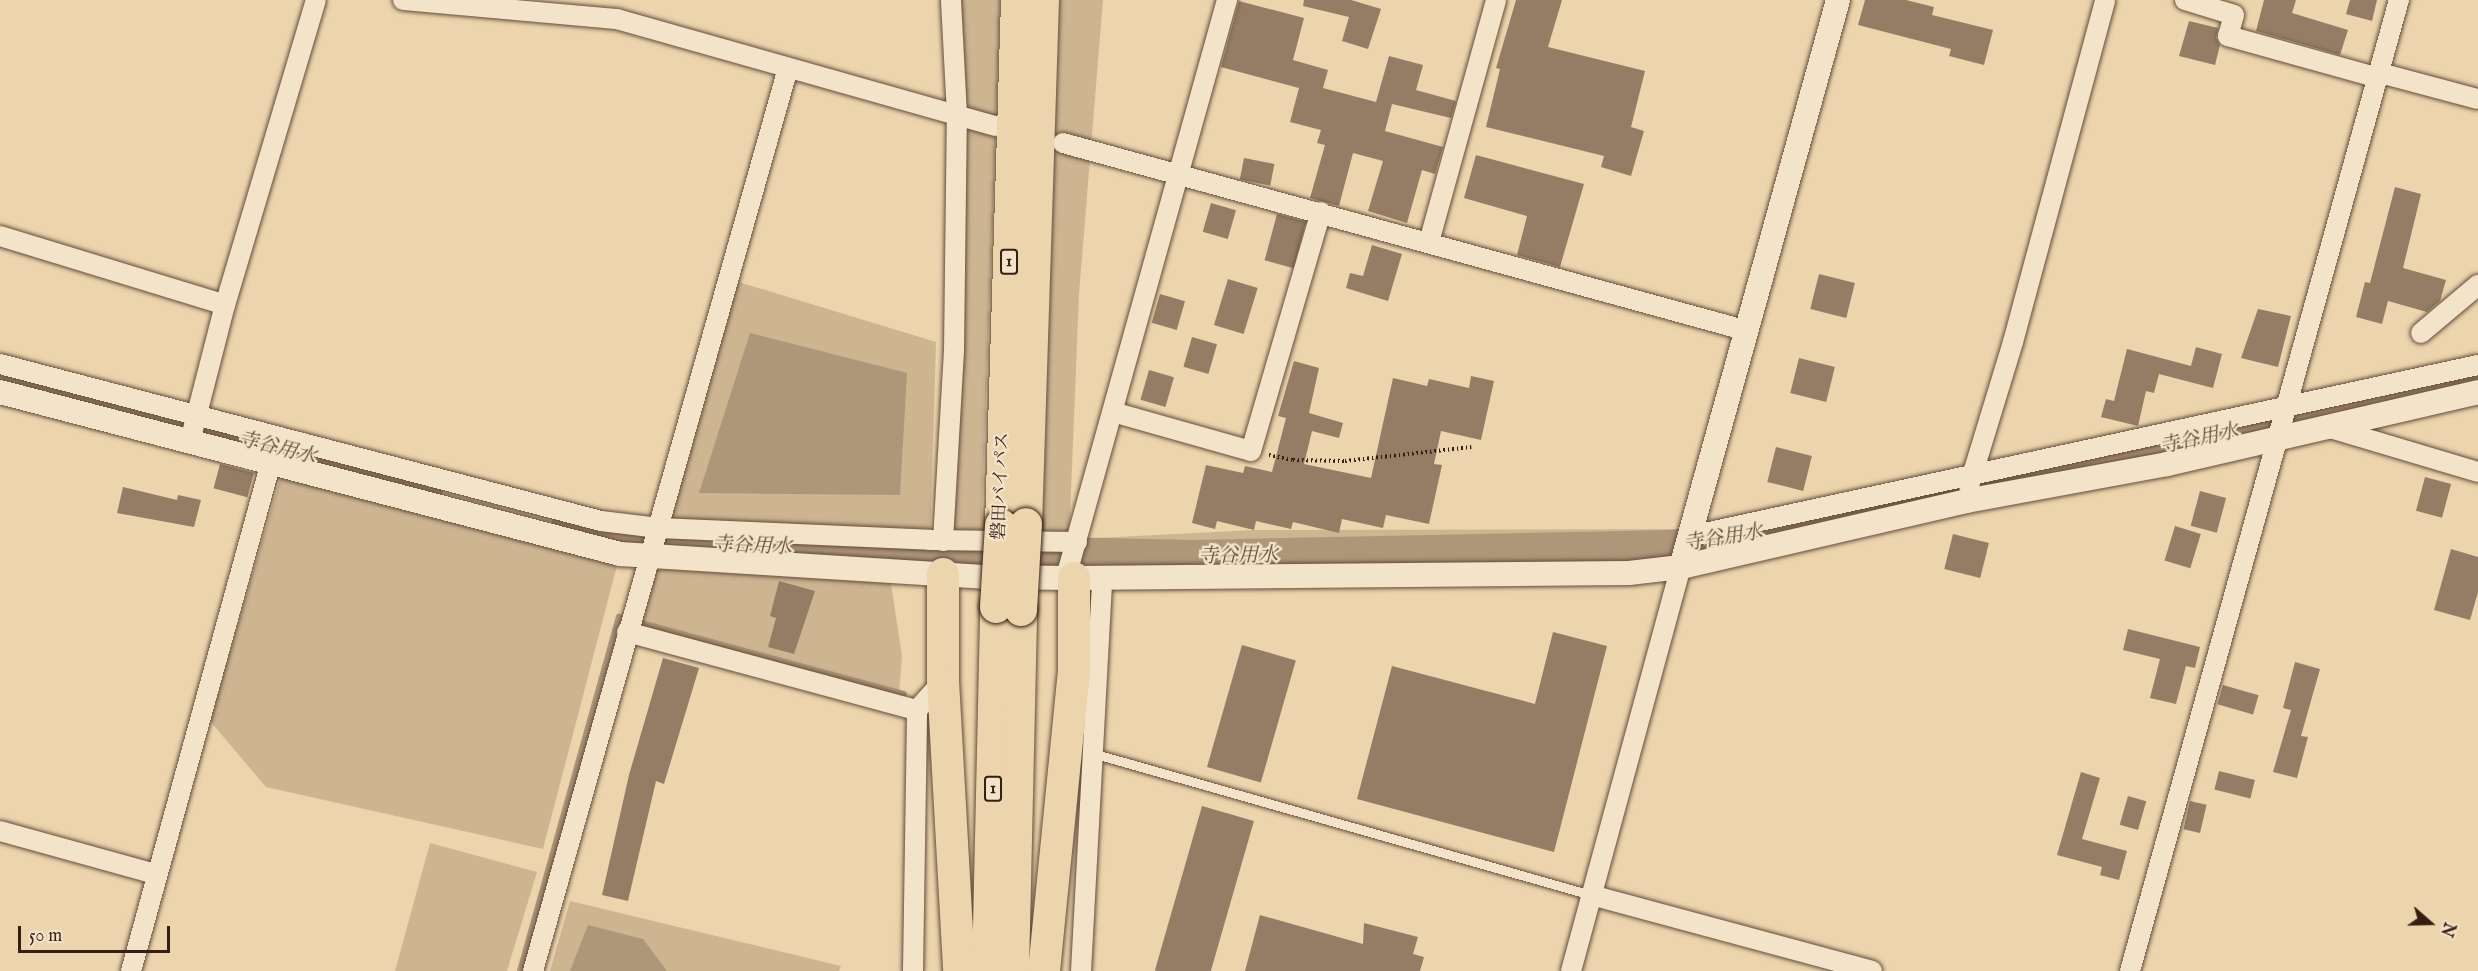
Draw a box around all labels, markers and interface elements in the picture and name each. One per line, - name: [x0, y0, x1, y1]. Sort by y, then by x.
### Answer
- road number: 1: [1000, 249, 1018, 275]
- water label: 寺谷用水: [2157, 419, 2241, 459]
- water label: 寺谷用水: [235, 427, 319, 469]
- street label: 磐田バイパス: [989, 432, 1015, 540]
- water label: 寺谷用水: [1682, 520, 1764, 556]
- water label: 寺谷用水: [712, 533, 792, 559]
- water label: 寺谷用水: [1198, 543, 1278, 569]
- road number: 1: [984, 776, 1002, 802]
- north arrow: [2400, 893, 2460, 953]
- scale bar: [21, 914, 172, 952]
- text: N: [2435, 919, 2459, 939]
- text: 50 m: [29, 925, 62, 948]

